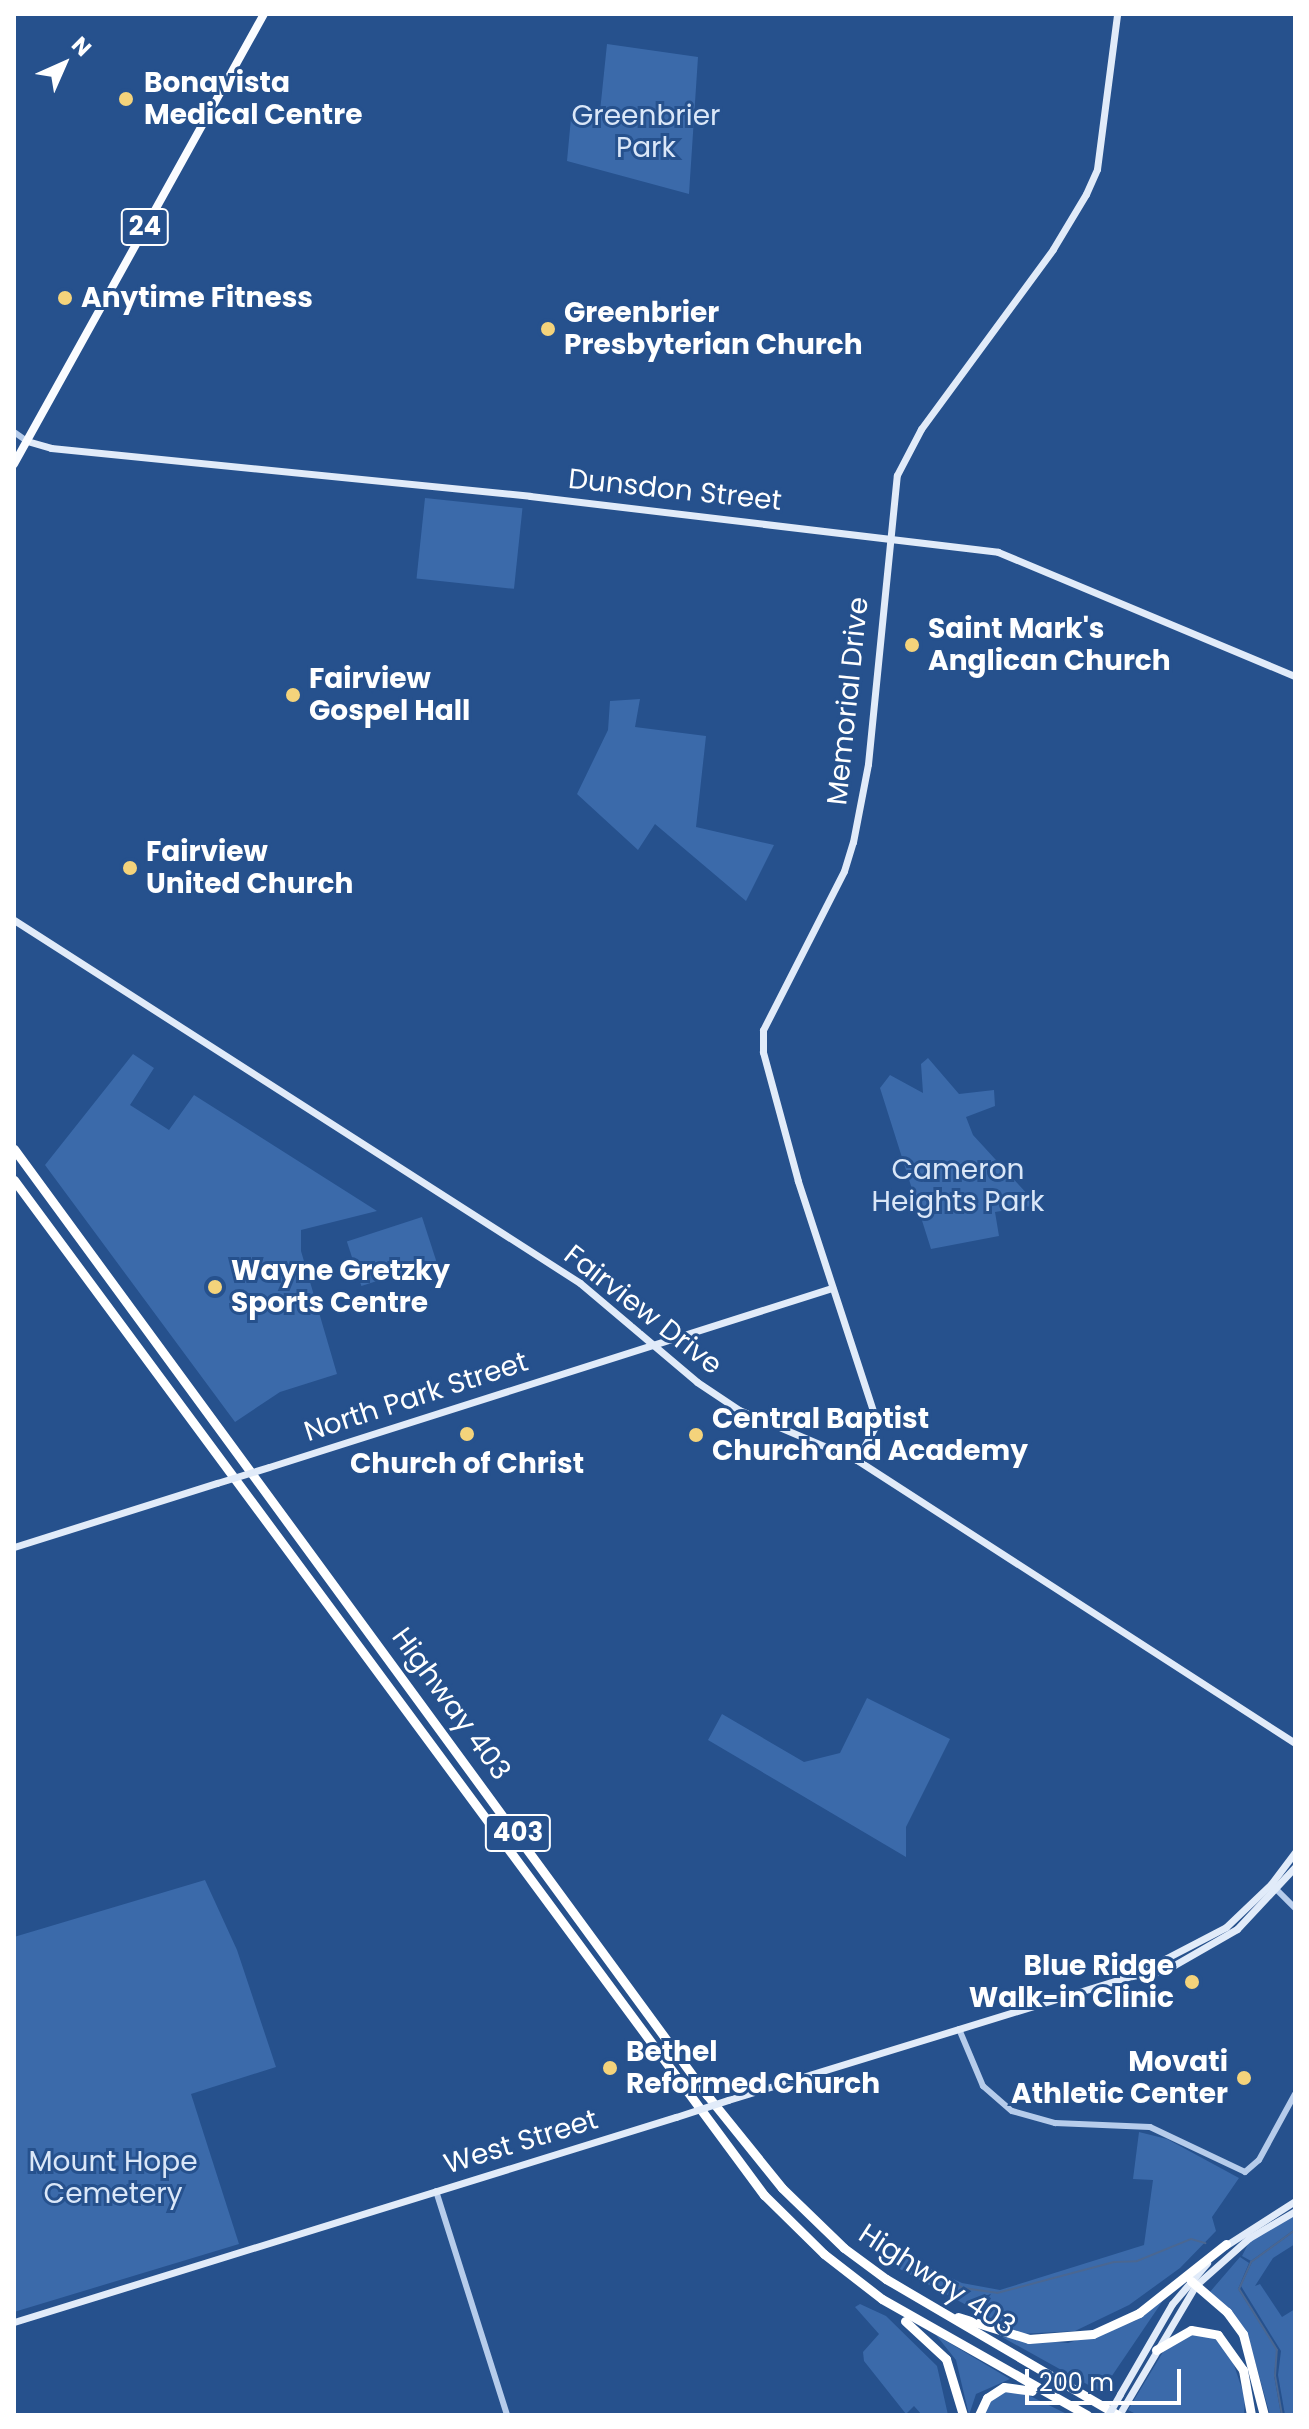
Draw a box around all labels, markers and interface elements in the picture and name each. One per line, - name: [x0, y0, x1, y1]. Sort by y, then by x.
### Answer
- north arrow: [24, 24, 104, 104]
- text: N: [65, 30, 98, 63]
- place label: Bonavista Medical Centre: [144, 66, 362, 132]
- marker: Bonavista Medical Centre: [115, 88, 137, 110]
- park label: Greenbrier Park: [572, 99, 720, 165]
- road number: 24: [119, 205, 171, 249]
- place label: Anytime Fitness: [81, 281, 313, 315]
- marker: Anytime Fitness: [56, 289, 74, 307]
- place label: Greenbrier Presbyterian Church: [564, 296, 863, 362]
- marker: Greenbrier Presbyterian Church: [539, 320, 557, 338]
- street label: Dunsdon Street: [567, 462, 783, 518]
- street label: Memorial Drive: [820, 595, 876, 807]
- place label: Saint Mark's Anglican Church: [928, 612, 1171, 678]
- marker: Saint Mark's Anglican Church: [903, 636, 921, 654]
- place label: Fairview Gospel Hall: [309, 662, 470, 728]
- marker: Fairview Gospel Hall: [284, 686, 302, 704]
- place label: Fairview United Church: [146, 835, 353, 901]
- marker: Fairview United Church: [121, 859, 139, 877]
- park label: Cameron Heights Park: [872, 1153, 1044, 1219]
- street label: Fairview Drive: [557, 1238, 729, 1382]
- place label: Wayne Gretzky Sports Centre: [231, 1254, 450, 1320]
- marker: Wayne Gretzky Sports Centre: [206, 1278, 224, 1296]
- street label: North Park Street: [300, 1345, 532, 1449]
- place label: Central Baptist Church and Academy: [712, 1402, 1028, 1468]
- marker: Church of Christ: [458, 1425, 476, 1443]
- marker: Central Baptist Church and Academy: [687, 1426, 705, 1444]
- place label: Church of Christ: [350, 1447, 584, 1481]
- street label: Highway 403: [385, 1621, 517, 1787]
- road number: 403: [484, 1811, 552, 1855]
- place label: Blue Ridge Walk-in Clinic: [969, 1949, 1174, 2015]
- marker: Blue Ridge Walk-in Clinic: [1181, 1971, 1203, 1993]
- place label: Bethel Reformed Church: [626, 2035, 880, 2101]
- place label: Movati Athletic Center: [1011, 2045, 1228, 2111]
- marker: Bethel Reformed Church: [601, 2059, 619, 2077]
- marker: Movati Athletic Center: [1235, 2069, 1253, 2087]
- street label: West Street: [440, 2103, 602, 2181]
- park label: Mount Hope Cemetery: [28, 2145, 198, 2211]
- street label: Highway 403: [852, 2217, 1022, 2343]
- scale bar: [1029, 2353, 1185, 2403]
- text: 200 m: [1039, 2366, 1114, 2399]

